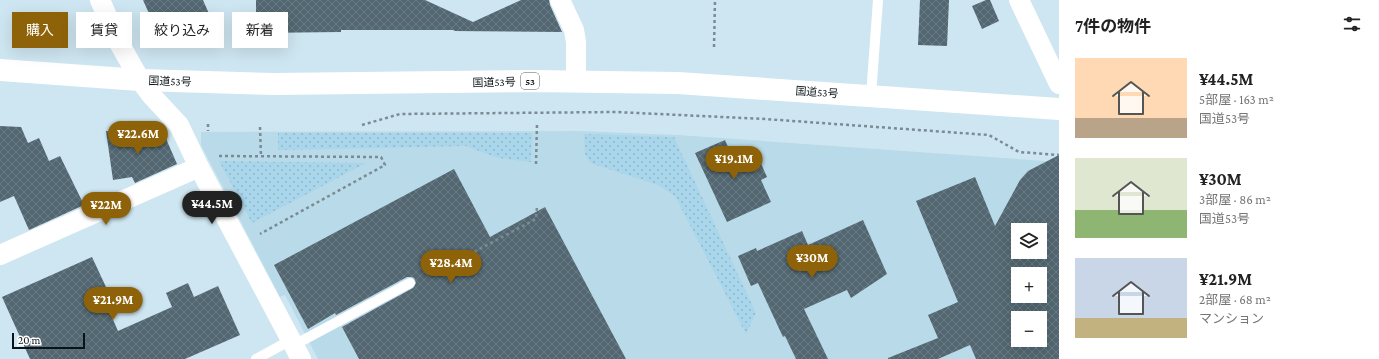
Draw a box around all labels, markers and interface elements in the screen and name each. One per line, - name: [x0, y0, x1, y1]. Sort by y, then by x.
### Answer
- chip: 購入: [12, 12, 68, 48]
- chip: 賃貸: [76, 12, 132, 48]
- chip: 絞り込み: [140, 12, 224, 48]
- chip: 新着: [232, 12, 288, 48]
- icon: filters: [1341, 13, 1363, 35]
- text: 7件の物件: [1075, 17, 1151, 36]
- text: ¥44.5M: [1199, 70, 1253, 89]
- road number: 53: [521, 73, 539, 89]
- street label: 国道53号: [148, 74, 192, 88]
- icon: home: [1107, 74, 1155, 122]
- street label: 国道53号: [472, 76, 516, 88]
- street label: 国道53号: [795, 85, 839, 99]
- text: 5部屋 · 163 m²: [1199, 92, 1274, 107]
- text: 国道53号: [1199, 111, 1250, 126]
- pin: ¥22.6M: [105, 121, 171, 155]
- text: ¥22.6M: [117, 126, 159, 141]
- pin: ¥19.1M: [701, 146, 767, 180]
- text: ¥19.1M: [715, 151, 753, 166]
- text: ¥30M: [1199, 170, 1242, 189]
- icon: home: [1107, 174, 1155, 222]
- pin: ¥44.5M: [179, 191, 245, 225]
- pin: ¥22M: [82, 192, 130, 226]
- text: 3部屋 · 86 m²: [1199, 192, 1271, 207]
- text: ¥44.5M: [191, 196, 233, 211]
- text: ¥22M: [90, 197, 122, 212]
- text: 国道53号: [1199, 211, 1250, 226]
- map controls: [1011, 223, 1047, 347]
- button: layers: [1011, 223, 1047, 259]
- pin: ¥30M: [788, 245, 836, 279]
- pin: ¥28.4M: [418, 250, 484, 284]
- text: ¥30M: [796, 250, 828, 265]
- text: ¥28.4M: [429, 255, 473, 270]
- button: +: [1011, 267, 1047, 303]
- text: ¥21.9M: [1199, 270, 1252, 289]
- icon: home: [1107, 274, 1155, 322]
- pin: ¥21.9M: [80, 287, 146, 321]
- text: ¥21.9M: [93, 292, 133, 307]
- text: 2部屋 · 68 m²: [1199, 292, 1271, 307]
- button: −: [1011, 311, 1047, 347]
- text: マンション: [1199, 311, 1264, 326]
- scale bar: [12, 331, 85, 350]
- text: 20 m: [18, 334, 40, 346]

